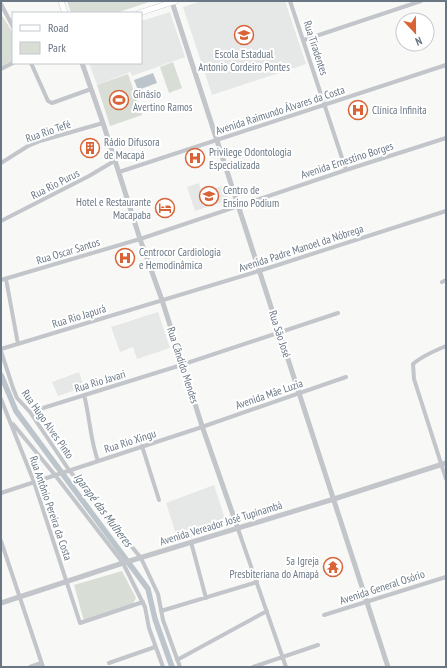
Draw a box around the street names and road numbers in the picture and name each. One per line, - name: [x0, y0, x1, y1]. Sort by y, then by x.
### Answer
- street label: Rua Tiradentes: [301, 19, 331, 77]
- street label: Avenida Raimundo Álvares da Costa: [214, 82, 346, 138]
- street label: Rua Rio Tefé: [24, 117, 73, 145]
- street label: Avenida Ernestino Borges: [299, 138, 395, 182]
- street label: Rua Rio Purus: [28, 166, 82, 202]
- street label: Avenida Padre Manoel da Nóbrega: [237, 221, 365, 275]
- street label: Rua Oscar Santos: [35, 235, 102, 267]
- street label: Rua Rio Japurá: [50, 301, 108, 331]
- street label: Rua São José: [266, 309, 294, 360]
- street label: Rua Cândido Mendes: [164, 325, 202, 405]
- street label: Rua Rio Javari: [73, 367, 127, 395]
- street label: Avenida Mãe Luzia: [233, 376, 305, 412]
- street label: Rua Hugo Alves Pinto: [19, 387, 77, 462]
- street label: Rua Rio Xingu: [102, 426, 158, 456]
- street label: Rua Antônio Pereira da Costa: [27, 454, 75, 562]
- street label: Avenida Vereador José Tupinambá: [158, 498, 284, 548]
- street label: Avenida General Osório: [338, 567, 427, 607]

